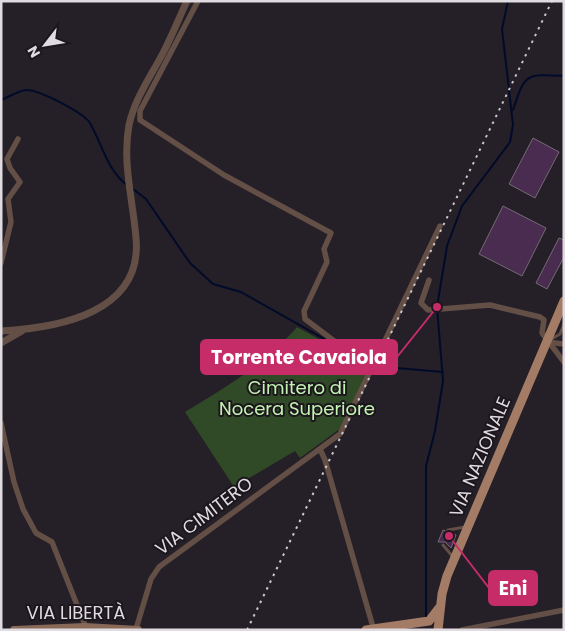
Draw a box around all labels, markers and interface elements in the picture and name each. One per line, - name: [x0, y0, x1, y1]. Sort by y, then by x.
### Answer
- north arrow: [20, 20, 70, 70]
- text: N: [23, 42, 45, 61]
- callout: Torrente Cavaiola: [201, 340, 397, 374]
- text: Torrente Cavaiola: [211, 344, 387, 371]
- park label: Cimitero di Nocera Superiore: [219, 375, 375, 421]
- street label: VIA NAZIONALE: [443, 393, 516, 521]
- street label: VIA CIMITERO: [150, 471, 257, 560]
- callout: Eni: [489, 571, 537, 605]
- text: Eni: [499, 575, 527, 602]
- street label: VIA LIBERTÀ: [27, 600, 125, 625]

